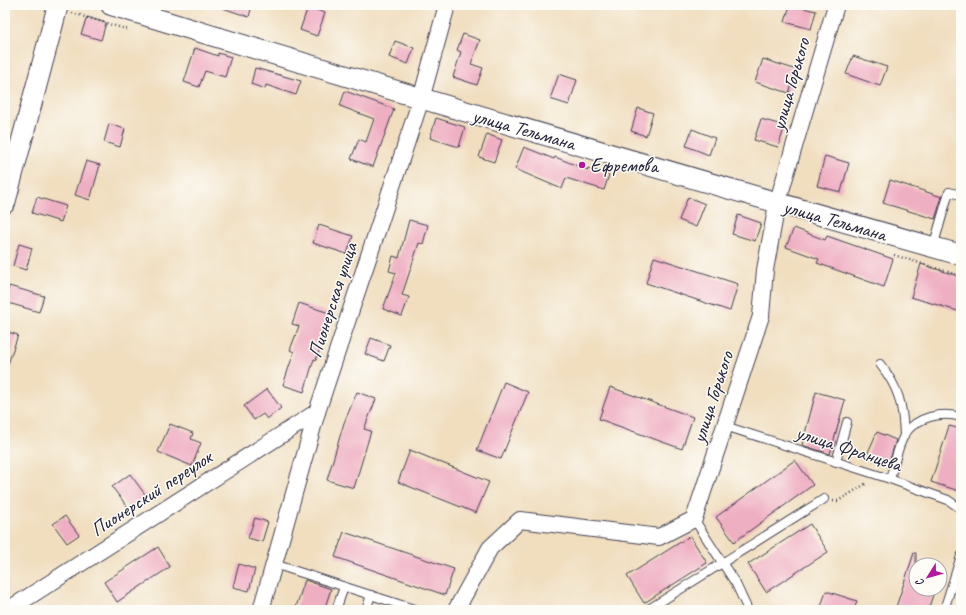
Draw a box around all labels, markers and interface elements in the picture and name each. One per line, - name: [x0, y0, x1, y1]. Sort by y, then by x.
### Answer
- street label: улица Горького: [765, 34, 816, 134]
- street label: улица Тельмана: [469, 103, 580, 157]
- place label: Ефремова: [590, 153, 659, 178]
- marker: Ефремова: [577, 160, 587, 170]
- street label: улица Тельмана: [780, 194, 891, 248]
- street label: Пионерская улица: [302, 238, 363, 361]
- street label: улица Горького: [686, 347, 739, 447]
- street label: улица Францева: [792, 419, 906, 478]
- street label: Пионерский переулок: [86, 444, 218, 542]
- north arrow: [908, 557, 948, 597]
- text: С: [912, 575, 927, 589]

